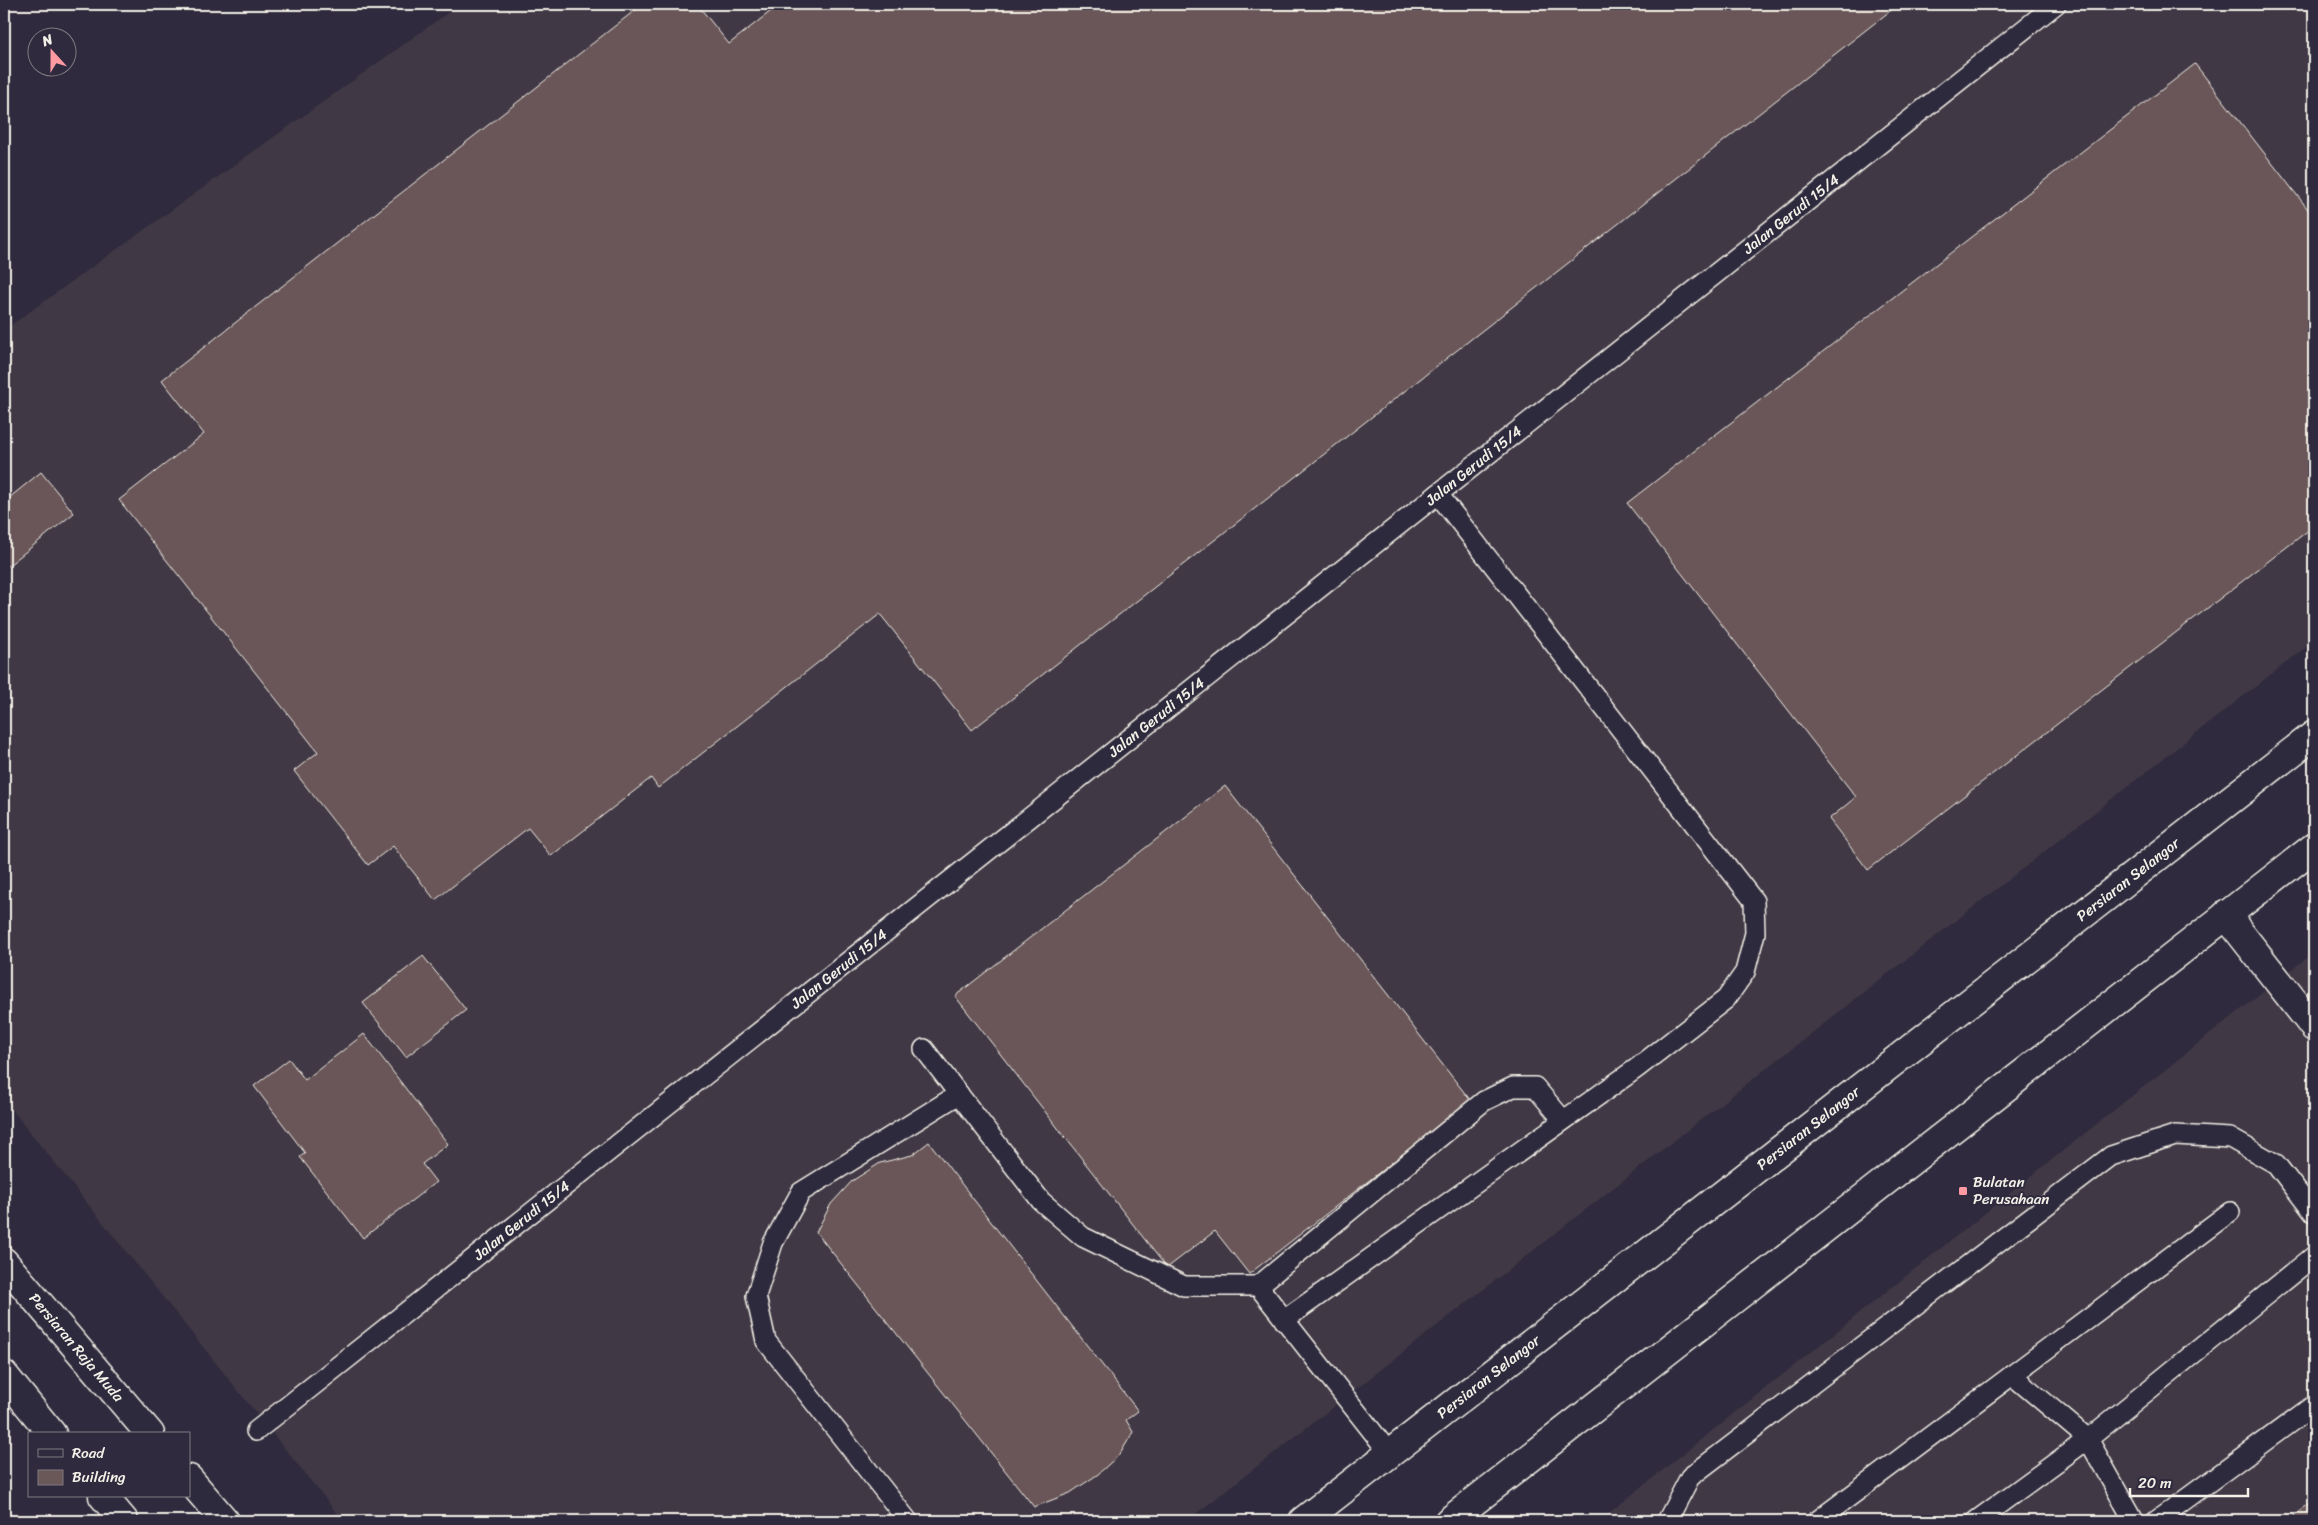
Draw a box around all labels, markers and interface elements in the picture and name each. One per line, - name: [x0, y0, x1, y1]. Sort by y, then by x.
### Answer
- text: N: [38, 27, 57, 54]
- north arrow: [28, 28, 78, 78]
- street label: Jalan Gerudi 15/4: [1736, 167, 1845, 261]
- street label: Jalan Gerudi 15/4: [1419, 419, 1528, 513]
- street label: Jalan Gerudi 15/4: [1101, 670, 1211, 765]
- street label: Persiaran Selangor: [2070, 830, 2186, 928]
- street label: Jalan Gerudi 15/4: [784, 922, 893, 1016]
- street label: Persiaran Selangor: [1751, 1079, 1867, 1177]
- place label: Bulatan Perusahaan: [1973, 1169, 2049, 1212]
- street label: Jalan Gerudi 15/4: [467, 1174, 576, 1268]
- marker: Bulatan Perusahaan: [1957, 1185, 1969, 1197]
- street label: Persiaran Raja Muda: [22, 1287, 131, 1408]
- street label: Persiaran Selangor: [1431, 1327, 1547, 1426]
- legend: [28, 1432, 190, 1498]
- text: Road: [72, 1440, 105, 1466]
- text: Building: [72, 1464, 126, 1490]
- scale bar: [2130, 1465, 2248, 1497]
- text: 20 m: [2138, 1470, 2172, 1496]

